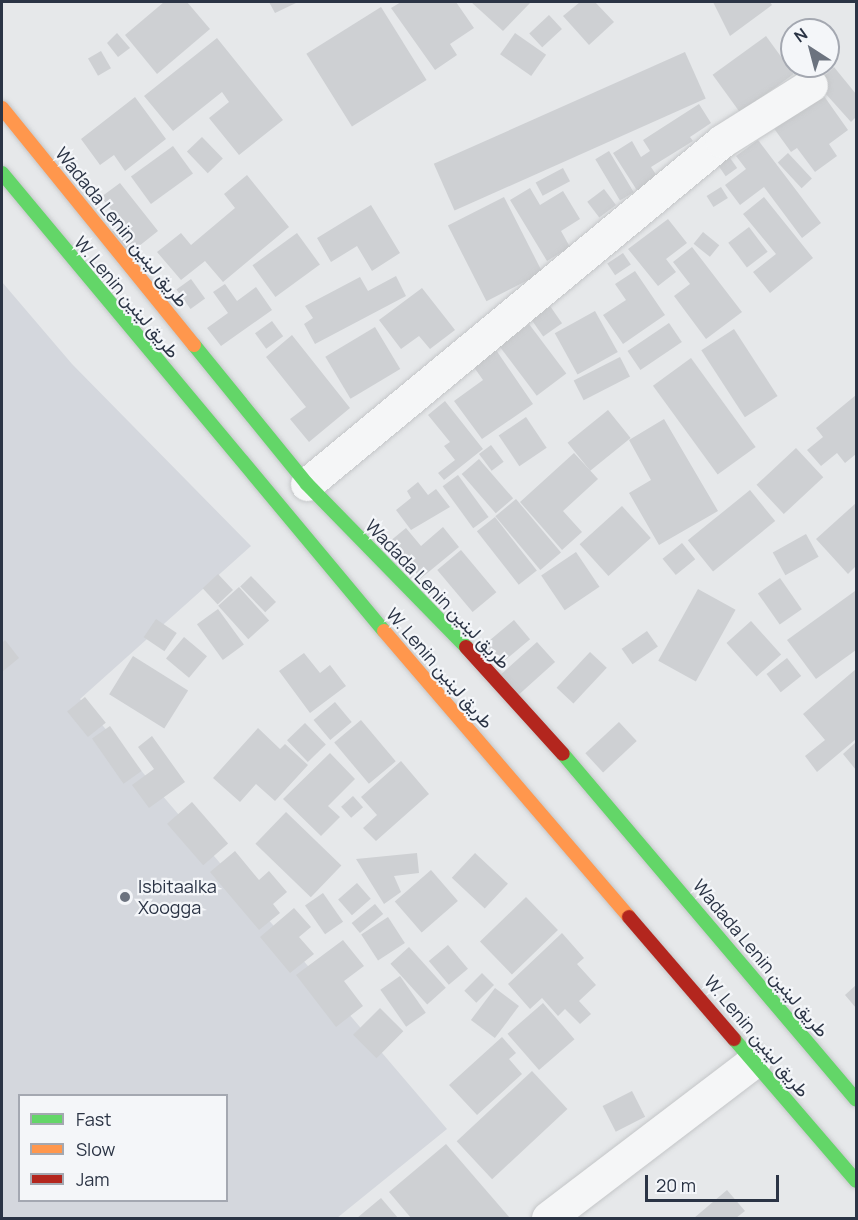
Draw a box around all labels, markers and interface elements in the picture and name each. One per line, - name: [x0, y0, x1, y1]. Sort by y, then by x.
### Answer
- north arrow: [780, 18, 840, 78]
- text: N: [789, 23, 812, 47]
- street label: Wadada Lenin طريق لينين: [51, 143, 193, 311]
- street label: W. Lenin طريق لينين: [70, 232, 184, 362]
- street label: Wadada Lenin طريق لينين: [361, 515, 515, 673]
- street label: W. Lenin طريق لينين: [382, 603, 498, 733]
- street label: Wadada Lenin طريق لينين: [689, 875, 833, 1041]
- place label: Isbitaalka Xoogga: [138, 876, 217, 918]
- marker: Isbitaalka Xoogga: [116, 888, 134, 906]
- street label: W. Lenin طريق لينين: [700, 971, 814, 1101]
- legend: [18, 1094, 228, 1202]
- text: Fast: [76, 1107, 111, 1131]
- text: Slow: [76, 1137, 115, 1161]
- scale bar: [648, 1163, 782, 1201]
- text: Jam: [76, 1167, 110, 1191]
- text: 20 m: [656, 1173, 696, 1197]

